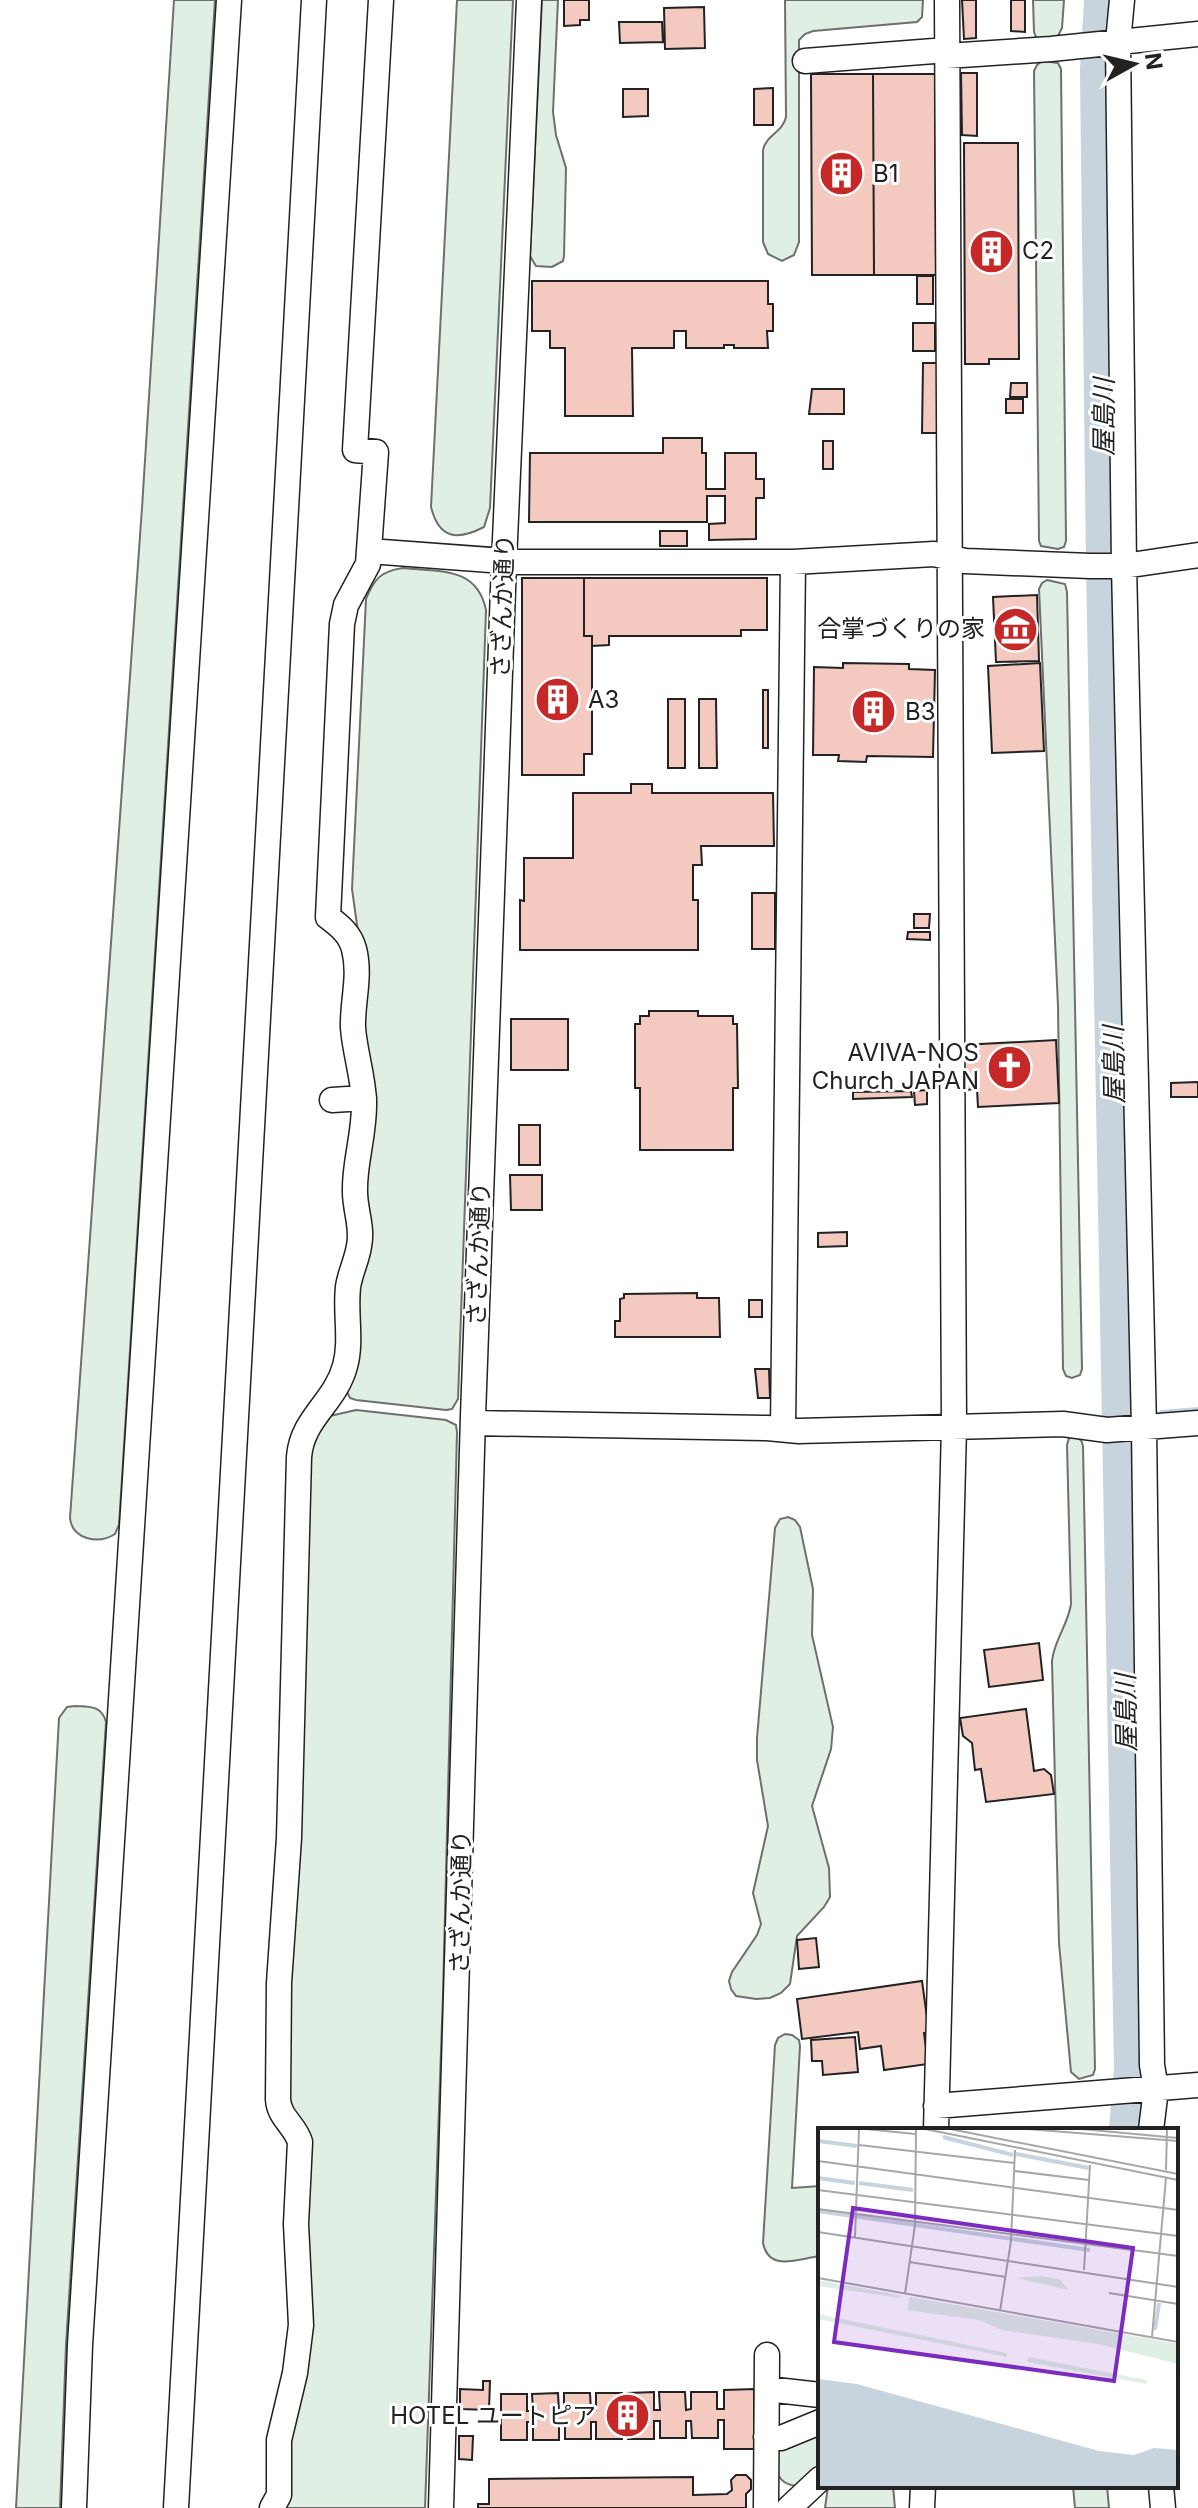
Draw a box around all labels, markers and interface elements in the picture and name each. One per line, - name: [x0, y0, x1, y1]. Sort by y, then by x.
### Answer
- north arrow: [1094, 24, 1174, 104]
- text: N: [1140, 51, 1168, 71]
- building icon: B1: [818, 150, 866, 198]
- place label: B1: [873, 159, 898, 188]
- building icon: C2: [967, 227, 1015, 275]
- place label: C2: [1022, 236, 1054, 265]
- water label: 屋島川: [1088, 375, 1119, 456]
- street label: さざんか通り: [485, 534, 520, 678]
- museum icon: 合掌づくりの家: [992, 605, 1040, 653]
- place label: 合掌づくりの家: [817, 614, 985, 643]
- building icon: A3: [533, 676, 581, 724]
- place label: A3: [588, 685, 619, 714]
- building icon: B3: [850, 688, 898, 736]
- place label: B3: [905, 697, 936, 726]
- water label: 屋島川: [1097, 1023, 1130, 1104]
- place label: AVIVA-NOS Church JAPAN: [812, 1038, 979, 1095]
- church icon: AVIVA-NOS Church JAPAN: [986, 1043, 1034, 1091]
- street label: さざんか通り: [461, 1182, 496, 1326]
- water label: 屋島川: [1109, 1671, 1142, 1752]
- street label: さざんか通り: [445, 1830, 476, 1974]
- inset map: [818, 2128, 1178, 2488]
- building icon: HOTEL ユートピア: [603, 2392, 651, 2440]
- place label: HOTEL ユートピア: [390, 2401, 596, 2430]

